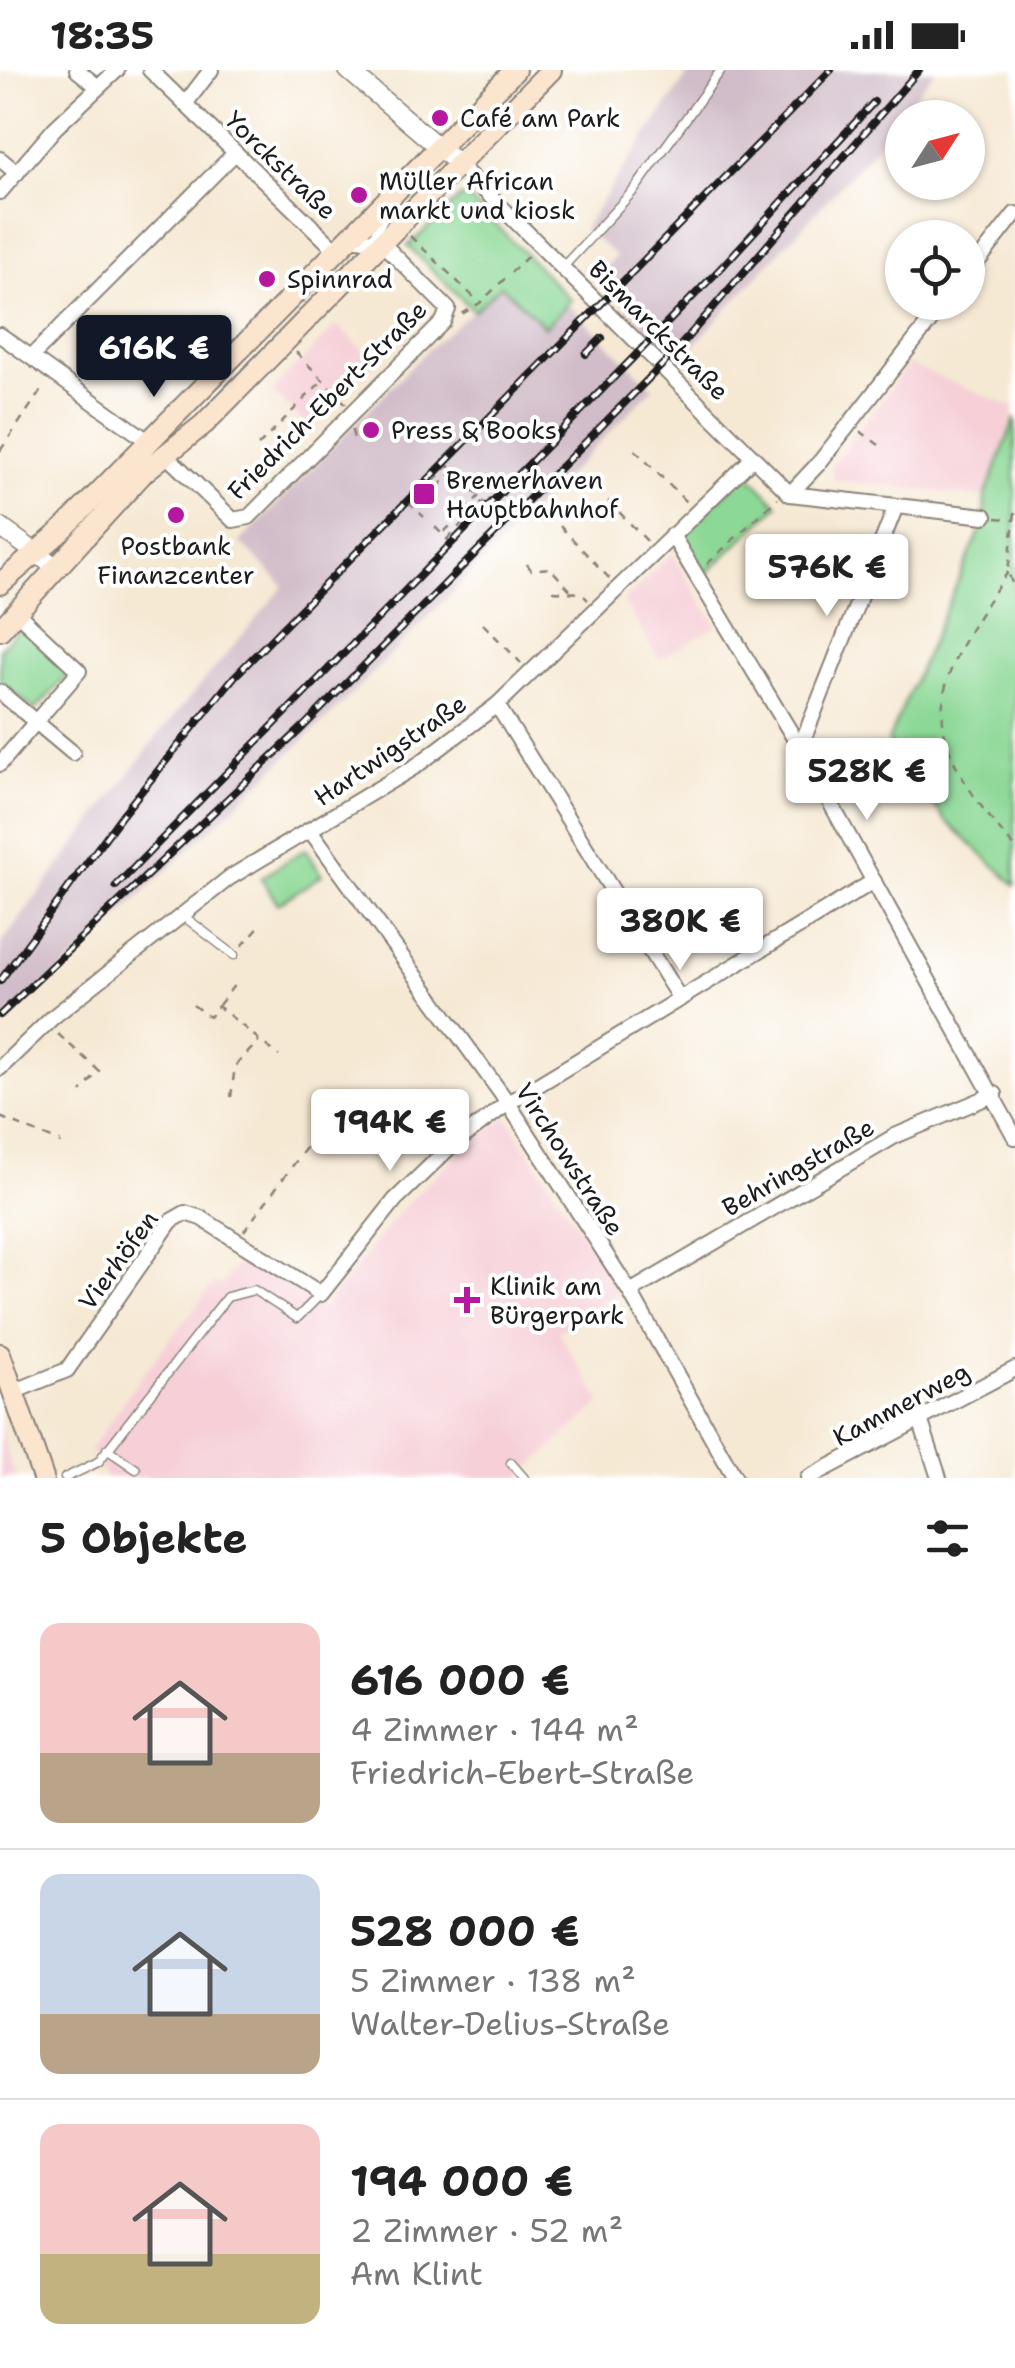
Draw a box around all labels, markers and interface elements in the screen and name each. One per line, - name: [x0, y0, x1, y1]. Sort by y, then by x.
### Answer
- text: 18:35: [50, 10, 154, 61]
- north arrow: [885, 100, 985, 200]
- map controls: [885, 100, 985, 320]
- place label: Café am Park: [460, 101, 620, 135]
- street label: Yorckstraße: [218, 103, 344, 227]
- marker: Café am Park: [429, 107, 451, 129]
- place label: Müller African markt und kiosk: [379, 164, 575, 227]
- marker: Müller African markt und kiosk: [348, 184, 370, 206]
- button: locate: [885, 220, 985, 320]
- street label: Bismarckstraße: [581, 252, 737, 408]
- place label: Spinnrad: [287, 262, 393, 296]
- marker: Spinnrad: [256, 268, 278, 290]
- street label: Friedrich-Ebert-Straße: [220, 293, 434, 507]
- pin: 616K €: [73, 315, 235, 400]
- text: 616K €: [98, 326, 210, 369]
- place label: Press & Books: [391, 413, 557, 447]
- marker: Press & Books: [360, 419, 382, 441]
- place label: Bremerhaven Hauptbahnhof: [446, 463, 619, 526]
- marker: Bremerhaven Hauptbahnhof: [411, 481, 437, 507]
- marker: Postbank Finanzcenter: [165, 504, 187, 526]
- place label: Postbank Finanzcenter: [97, 529, 255, 592]
- pin: 576K €: [746, 534, 908, 619]
- text: 576K €: [767, 545, 887, 588]
- street label: Hartwigstraße: [307, 686, 473, 814]
- pin: 528K €: [786, 738, 948, 823]
- text: 528K €: [808, 749, 926, 792]
- pin: 380K €: [599, 888, 761, 973]
- text: 380K €: [619, 899, 741, 942]
- street label: Virchowstraße: [508, 1076, 632, 1242]
- pin: 194K €: [309, 1089, 471, 1174]
- text: 194K €: [333, 1100, 447, 1143]
- street label: Behringstraße: [716, 1110, 880, 1224]
- street label: Vierhöfen: [70, 1203, 166, 1317]
- place label: Klinik am Bürgerpark: [490, 1269, 624, 1332]
- marker: Klinik am Bürgerpark: [454, 1287, 480, 1313]
- street label: Kammerweg: [827, 1354, 975, 1454]
- text: 5 Objekte: [40, 1510, 247, 1566]
- icon: filters: [920, 1511, 975, 1566]
- text: 616 000 €: [350, 1652, 570, 1708]
- icon: home: [120, 1663, 240, 1783]
- text: 4 Zimmer · 144 m²: [350, 1708, 639, 1751]
- text: Friedrich-Ebert-Straße: [350, 1751, 694, 1794]
- text: 528 000 €: [350, 1903, 580, 1959]
- icon: home: [120, 1914, 240, 2034]
- text: 5 Zimmer · 138 m²: [350, 1959, 636, 2002]
- text: Walter-Delius-Straße: [350, 2002, 670, 2045]
- text: 194 000 €: [350, 2153, 573, 2209]
- icon: home: [120, 2164, 240, 2284]
- text: 2 Zimmer · 52 m²: [350, 2209, 623, 2252]
- text: Am Klint: [350, 2252, 483, 2295]

